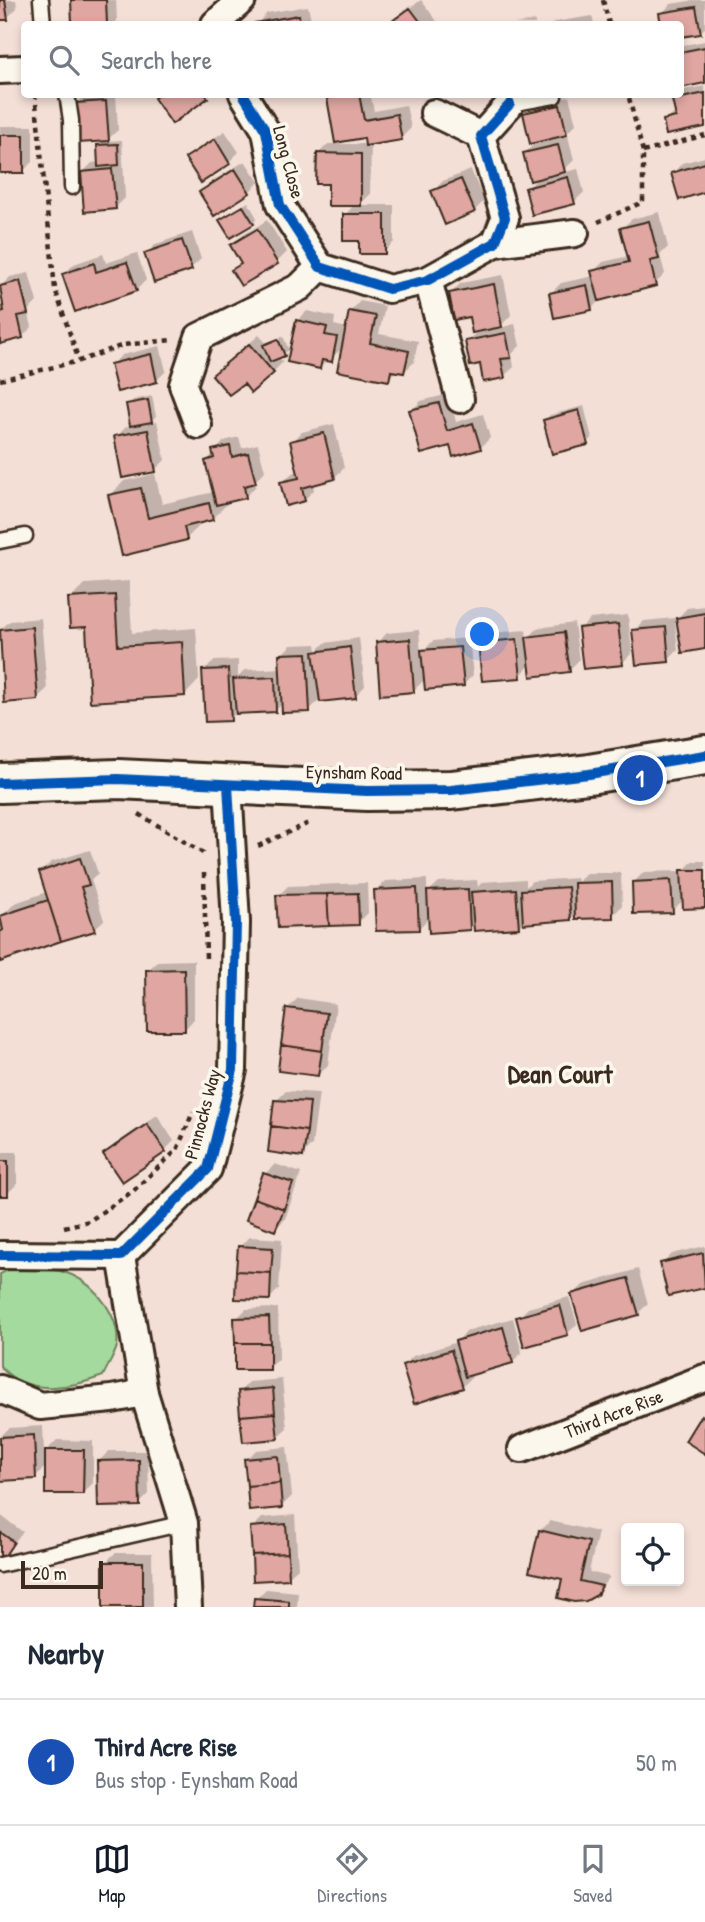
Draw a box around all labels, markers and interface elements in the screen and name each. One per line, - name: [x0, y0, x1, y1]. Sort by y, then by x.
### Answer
- search box: [21, 21, 684, 98]
- icon: search: [45, 41, 83, 79]
- text: Search here: [101, 42, 212, 77]
- street label: Long Close: [267, 123, 311, 202]
- your location: [465, 617, 499, 651]
- pin: 1: [617, 752, 663, 804]
- street label: Eynsham Road: [306, 758, 403, 786]
- district label: Dean Court: [508, 1056, 613, 1091]
- street label: Pinnocks Way: [177, 1066, 227, 1162]
- street label: Third Acre Rise: [560, 1382, 667, 1444]
- map controls: [621, 1523, 684, 1586]
- button: locate: [621, 1523, 684, 1586]
- scale bar: [21, 1558, 103, 1590]
- text: 20 m: [32, 1560, 67, 1586]
- text: Nearby: [28, 1633, 104, 1673]
- text: Third Acre Rise: [95, 1729, 237, 1764]
- text: 1: [47, 1747, 55, 1778]
- text: 50 m: [636, 1747, 677, 1778]
- text: Bus stop · Eynsham Road: [95, 1764, 298, 1795]
- tab: Map: [93, 1840, 131, 1908]
- tab: Directions: [317, 1840, 387, 1908]
- tab: Saved: [573, 1840, 612, 1908]

